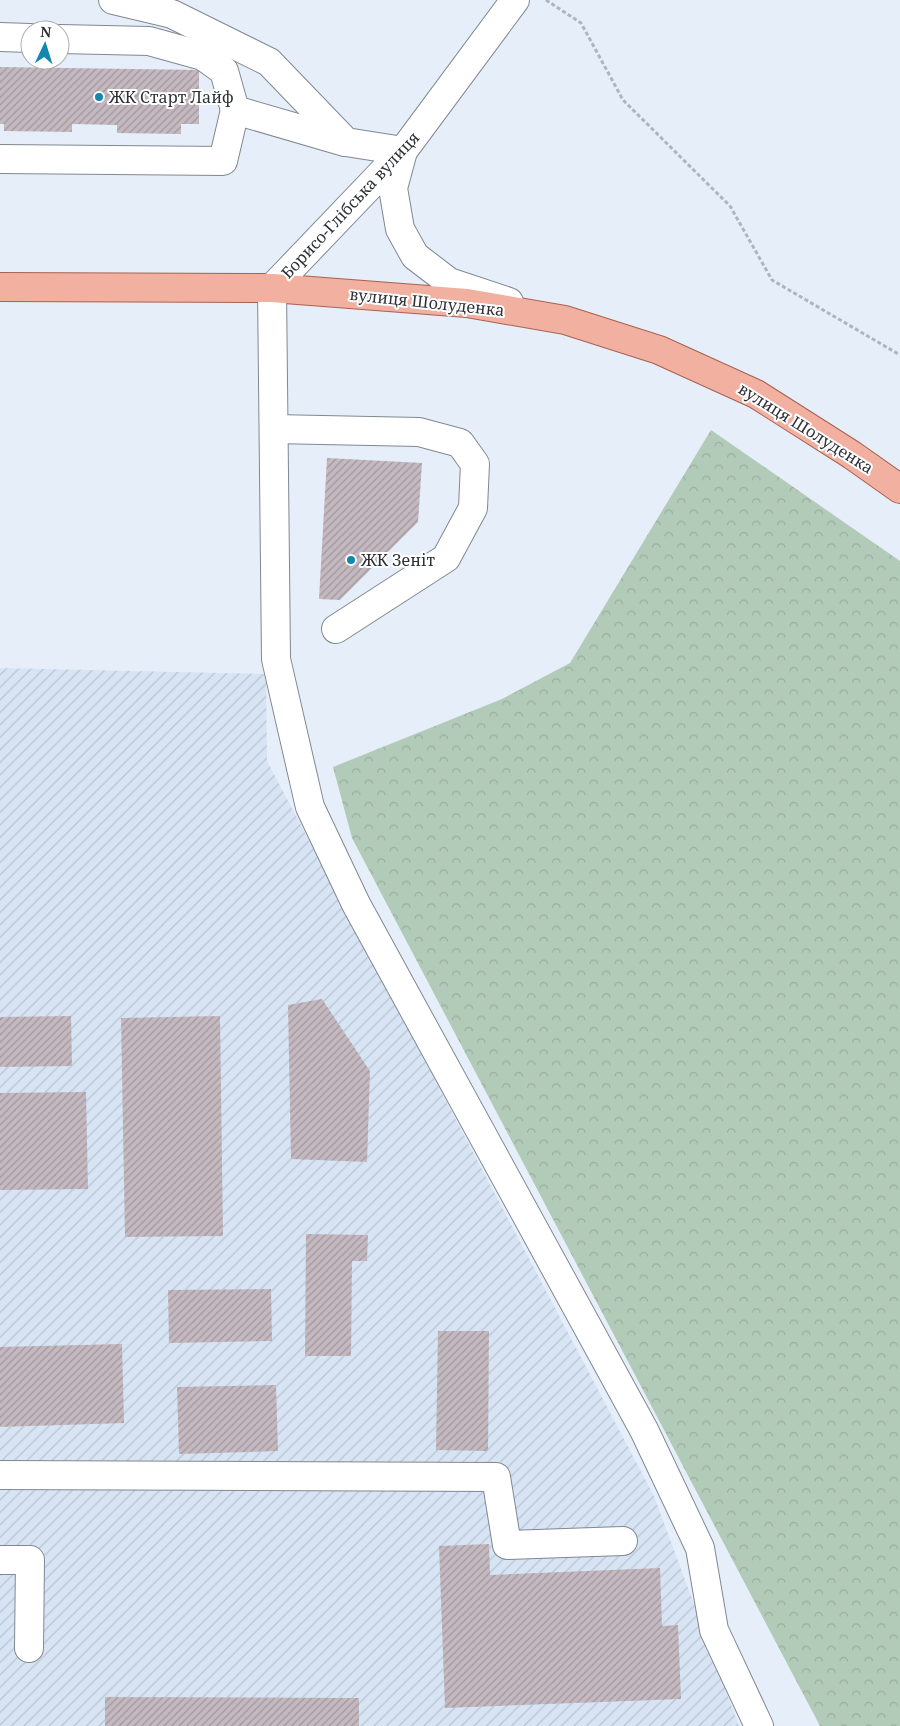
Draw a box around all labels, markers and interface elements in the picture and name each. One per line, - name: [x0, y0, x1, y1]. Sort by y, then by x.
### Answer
- north arrow: [20, 20, 70, 70]
- text: N: [40, 22, 52, 41]
- place label: ЖК Старт Лайф: [108, 86, 234, 108]
- marker: ЖК Старт Лайф: [93, 91, 105, 103]
- street label: Борисо-Глібська вулиця: [276, 127, 424, 283]
- street label: вулиця Шолуденка: [349, 283, 505, 321]
- street label: вулиця Шолуденка: [734, 377, 878, 479]
- place label: ЖК Зеніт: [360, 549, 435, 571]
- marker: ЖК Зеніт: [345, 554, 357, 566]

